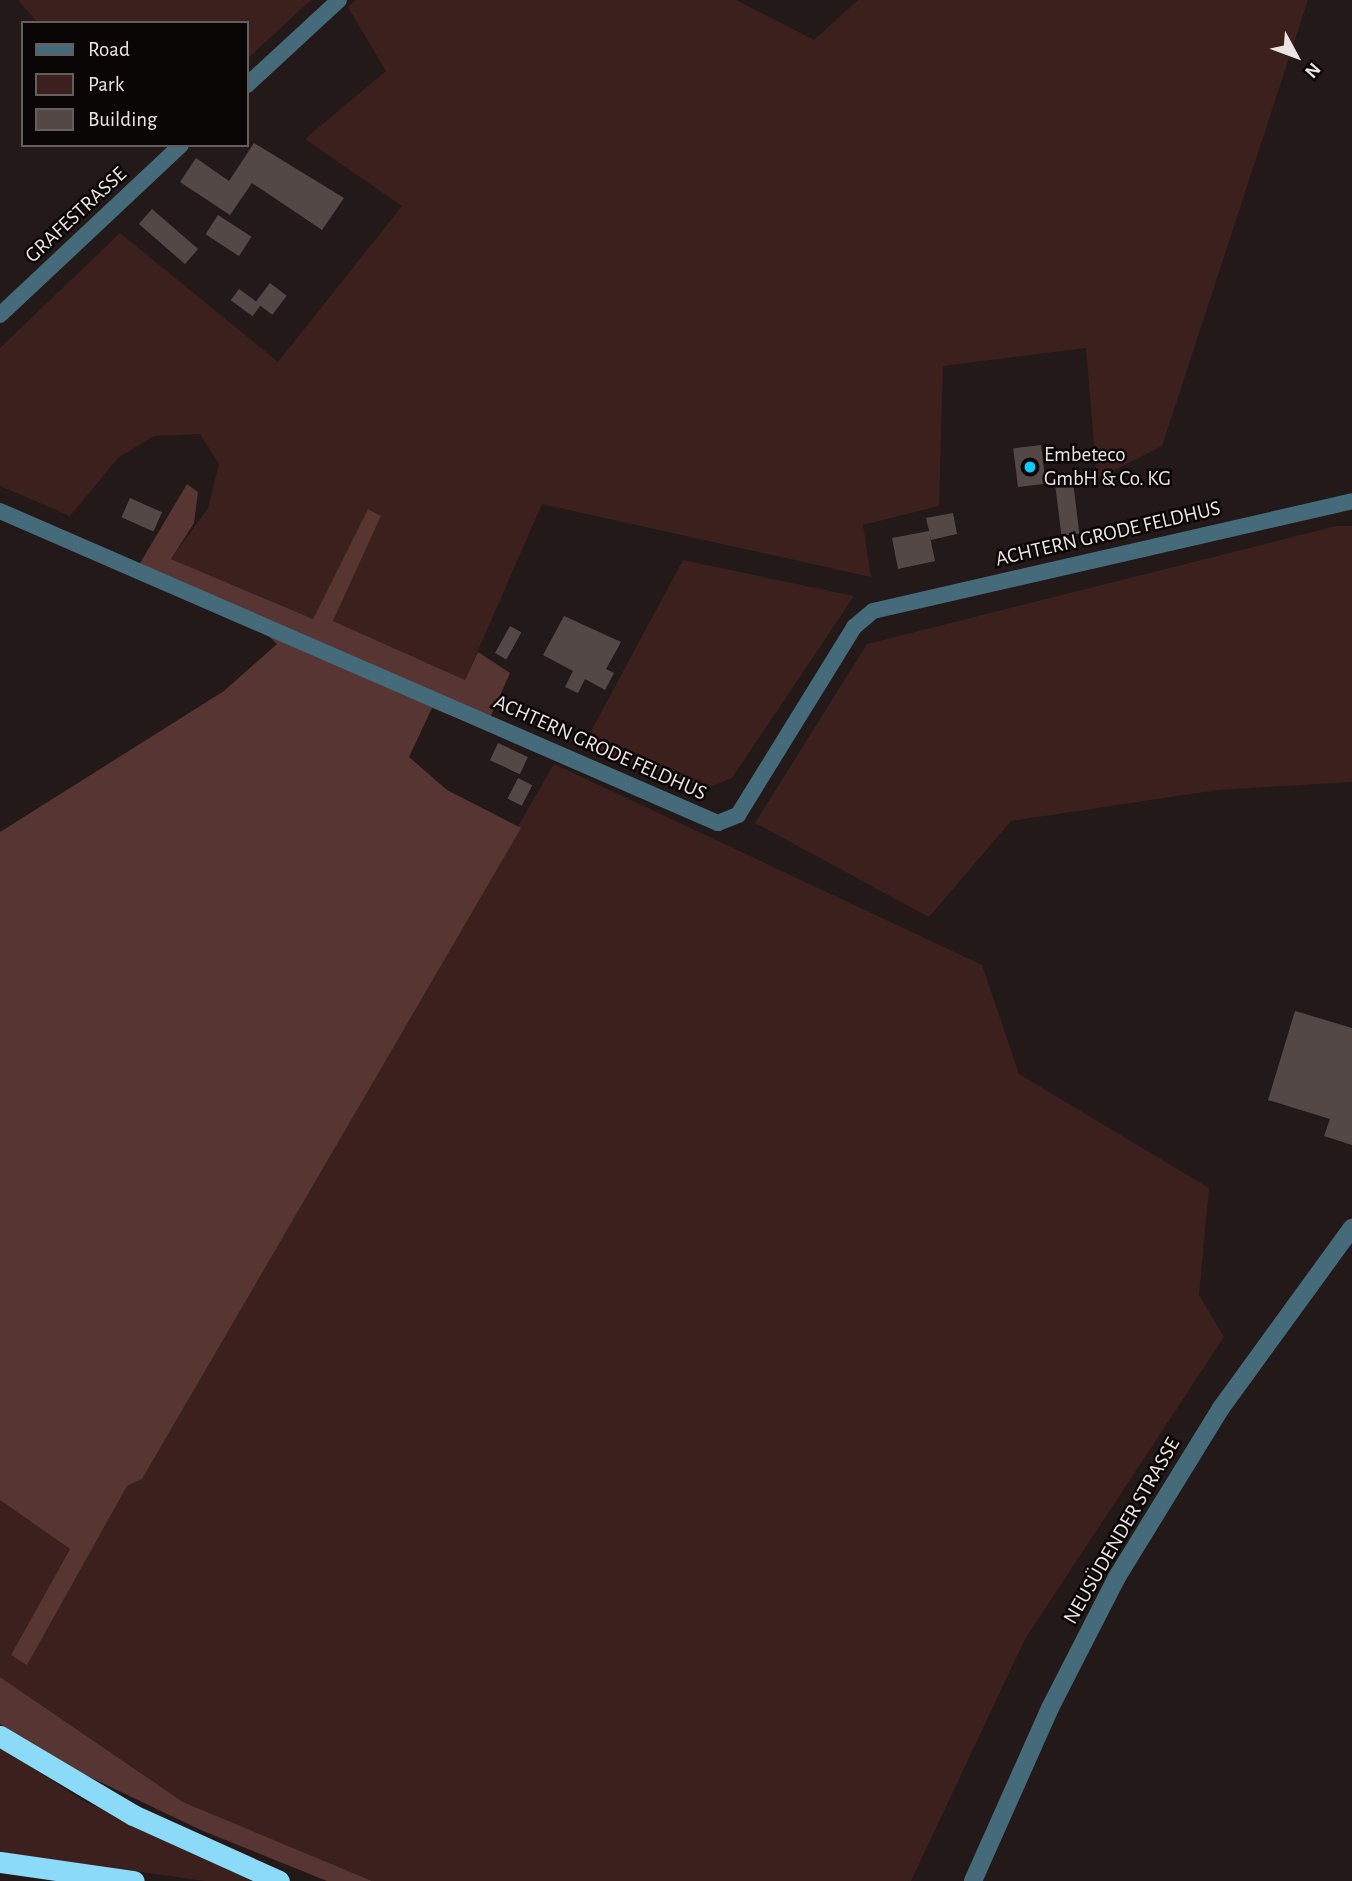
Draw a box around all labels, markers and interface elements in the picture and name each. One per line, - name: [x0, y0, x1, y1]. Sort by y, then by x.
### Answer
- legend: [21, 21, 248, 147]
- north arrow: [1261, 21, 1331, 91]
- text: Road: [88, 39, 130, 60]
- text: N: [1301, 59, 1324, 81]
- text: Park: [88, 74, 124, 95]
- text: Building: [88, 109, 157, 130]
- street label: GRAFESTRASSE: [20, 162, 132, 268]
- place label: Embeteco GmbH & Co. KG: [1044, 442, 1171, 492]
- marker: Embeteco GmbH & Co. KG: [1022, 459, 1038, 475]
- street label: ACHTERN GRODE FELDHUS: [993, 496, 1223, 572]
- street label: ACHTERN GRODE FELDHUS: [490, 690, 710, 806]
- street label: NEUSÜDENDER STRASSE: [1058, 1433, 1186, 1629]

